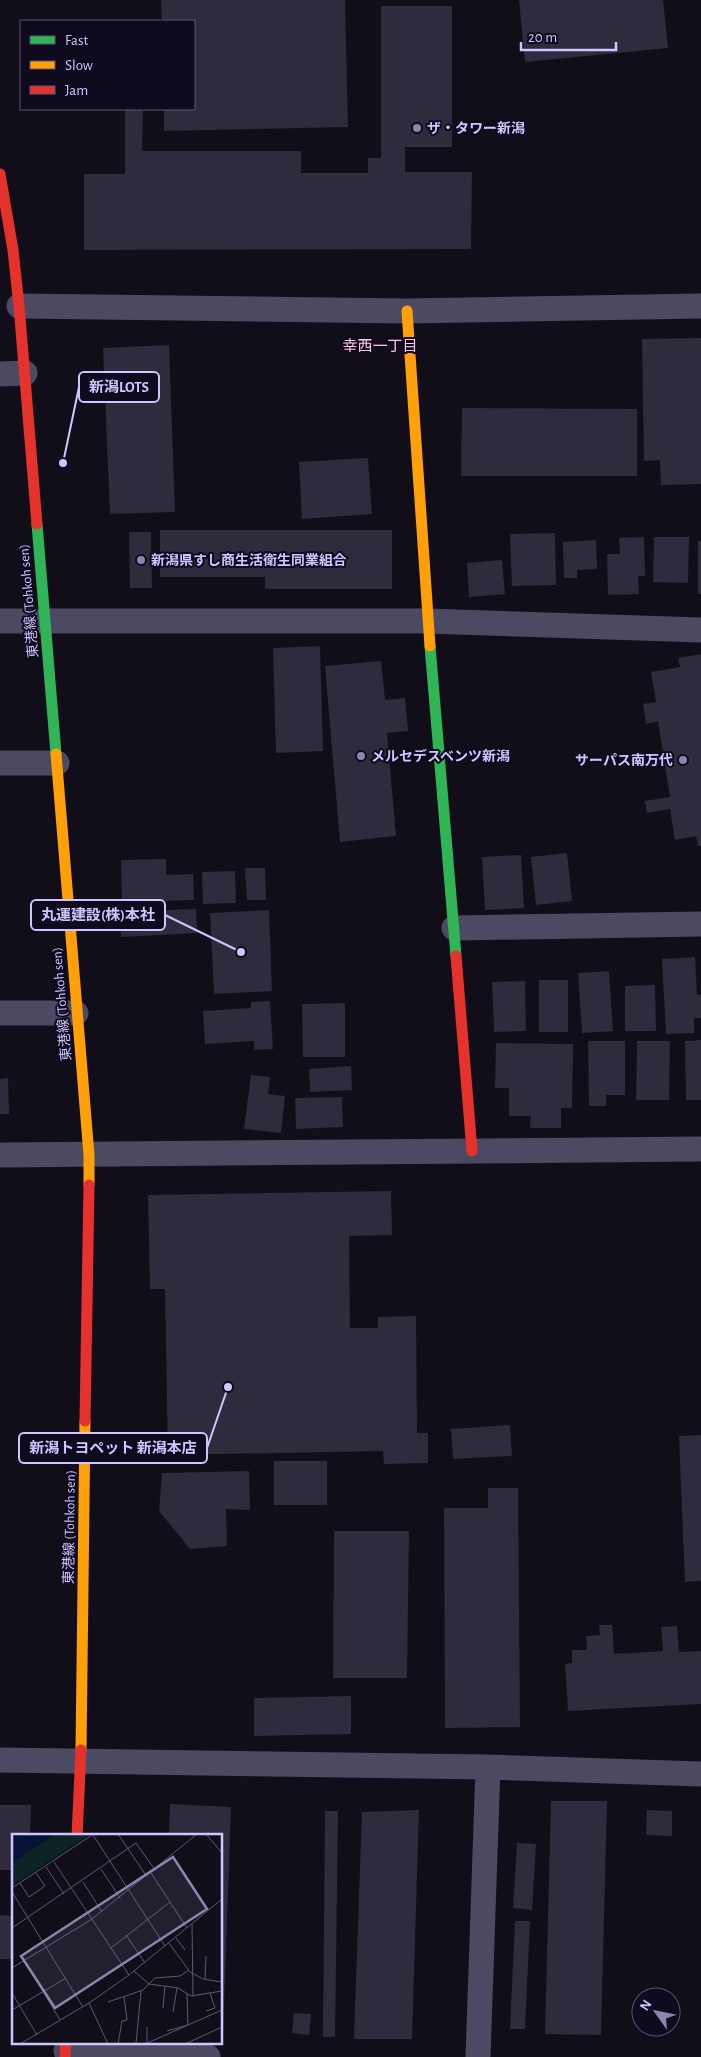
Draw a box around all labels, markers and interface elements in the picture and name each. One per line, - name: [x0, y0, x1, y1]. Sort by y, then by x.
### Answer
- legend: [20, 20, 195, 110]
- scale bar: [521, 20, 616, 52]
- text: 20 m: [528, 30, 557, 45]
- text: Fast: [65, 33, 89, 48]
- text: Slow: [65, 58, 93, 73]
- text: Jam: [65, 83, 88, 98]
- place label: ザ・タワー新潟: [427, 121, 525, 136]
- marker: ザ・タワー新潟: [411, 122, 423, 134]
- district label: 幸西一丁目: [342, 338, 418, 354]
- callout: 新潟LOTS: [79, 372, 159, 402]
- text: 新潟LOTS: [89, 379, 149, 395]
- street label: 東港線 (Tohkoh sen): [16, 543, 41, 658]
- place label: 新潟県すし商生活衛生同業組合: [151, 552, 347, 568]
- marker: 新潟県すし商生活衛生同業組合: [135, 554, 147, 566]
- place label: メルセデスベンツ新潟: [371, 748, 510, 764]
- marker: メルセデスベンツ新潟: [355, 750, 367, 762]
- place label: サーパス南万代: [575, 752, 673, 768]
- marker: サーパス南万代: [677, 754, 689, 766]
- callout: 丸運建設(株)本社: [31, 900, 165, 930]
- text: 丸運建設(株)本社: [41, 906, 155, 923]
- street label: 東港線 (Tohkoh sen): [49, 946, 74, 1061]
- callout: 新潟トヨペット 新潟本店: [19, 1433, 207, 1463]
- text: 新潟トヨペット 新潟本店: [29, 1440, 197, 1456]
- street label: 東港線 (Tohkoh sen): [61, 1470, 78, 1584]
- inset map: [12, 1834, 222, 2044]
- north arrow: [631, 1987, 681, 2037]
- text: N: [637, 1998, 654, 2013]

